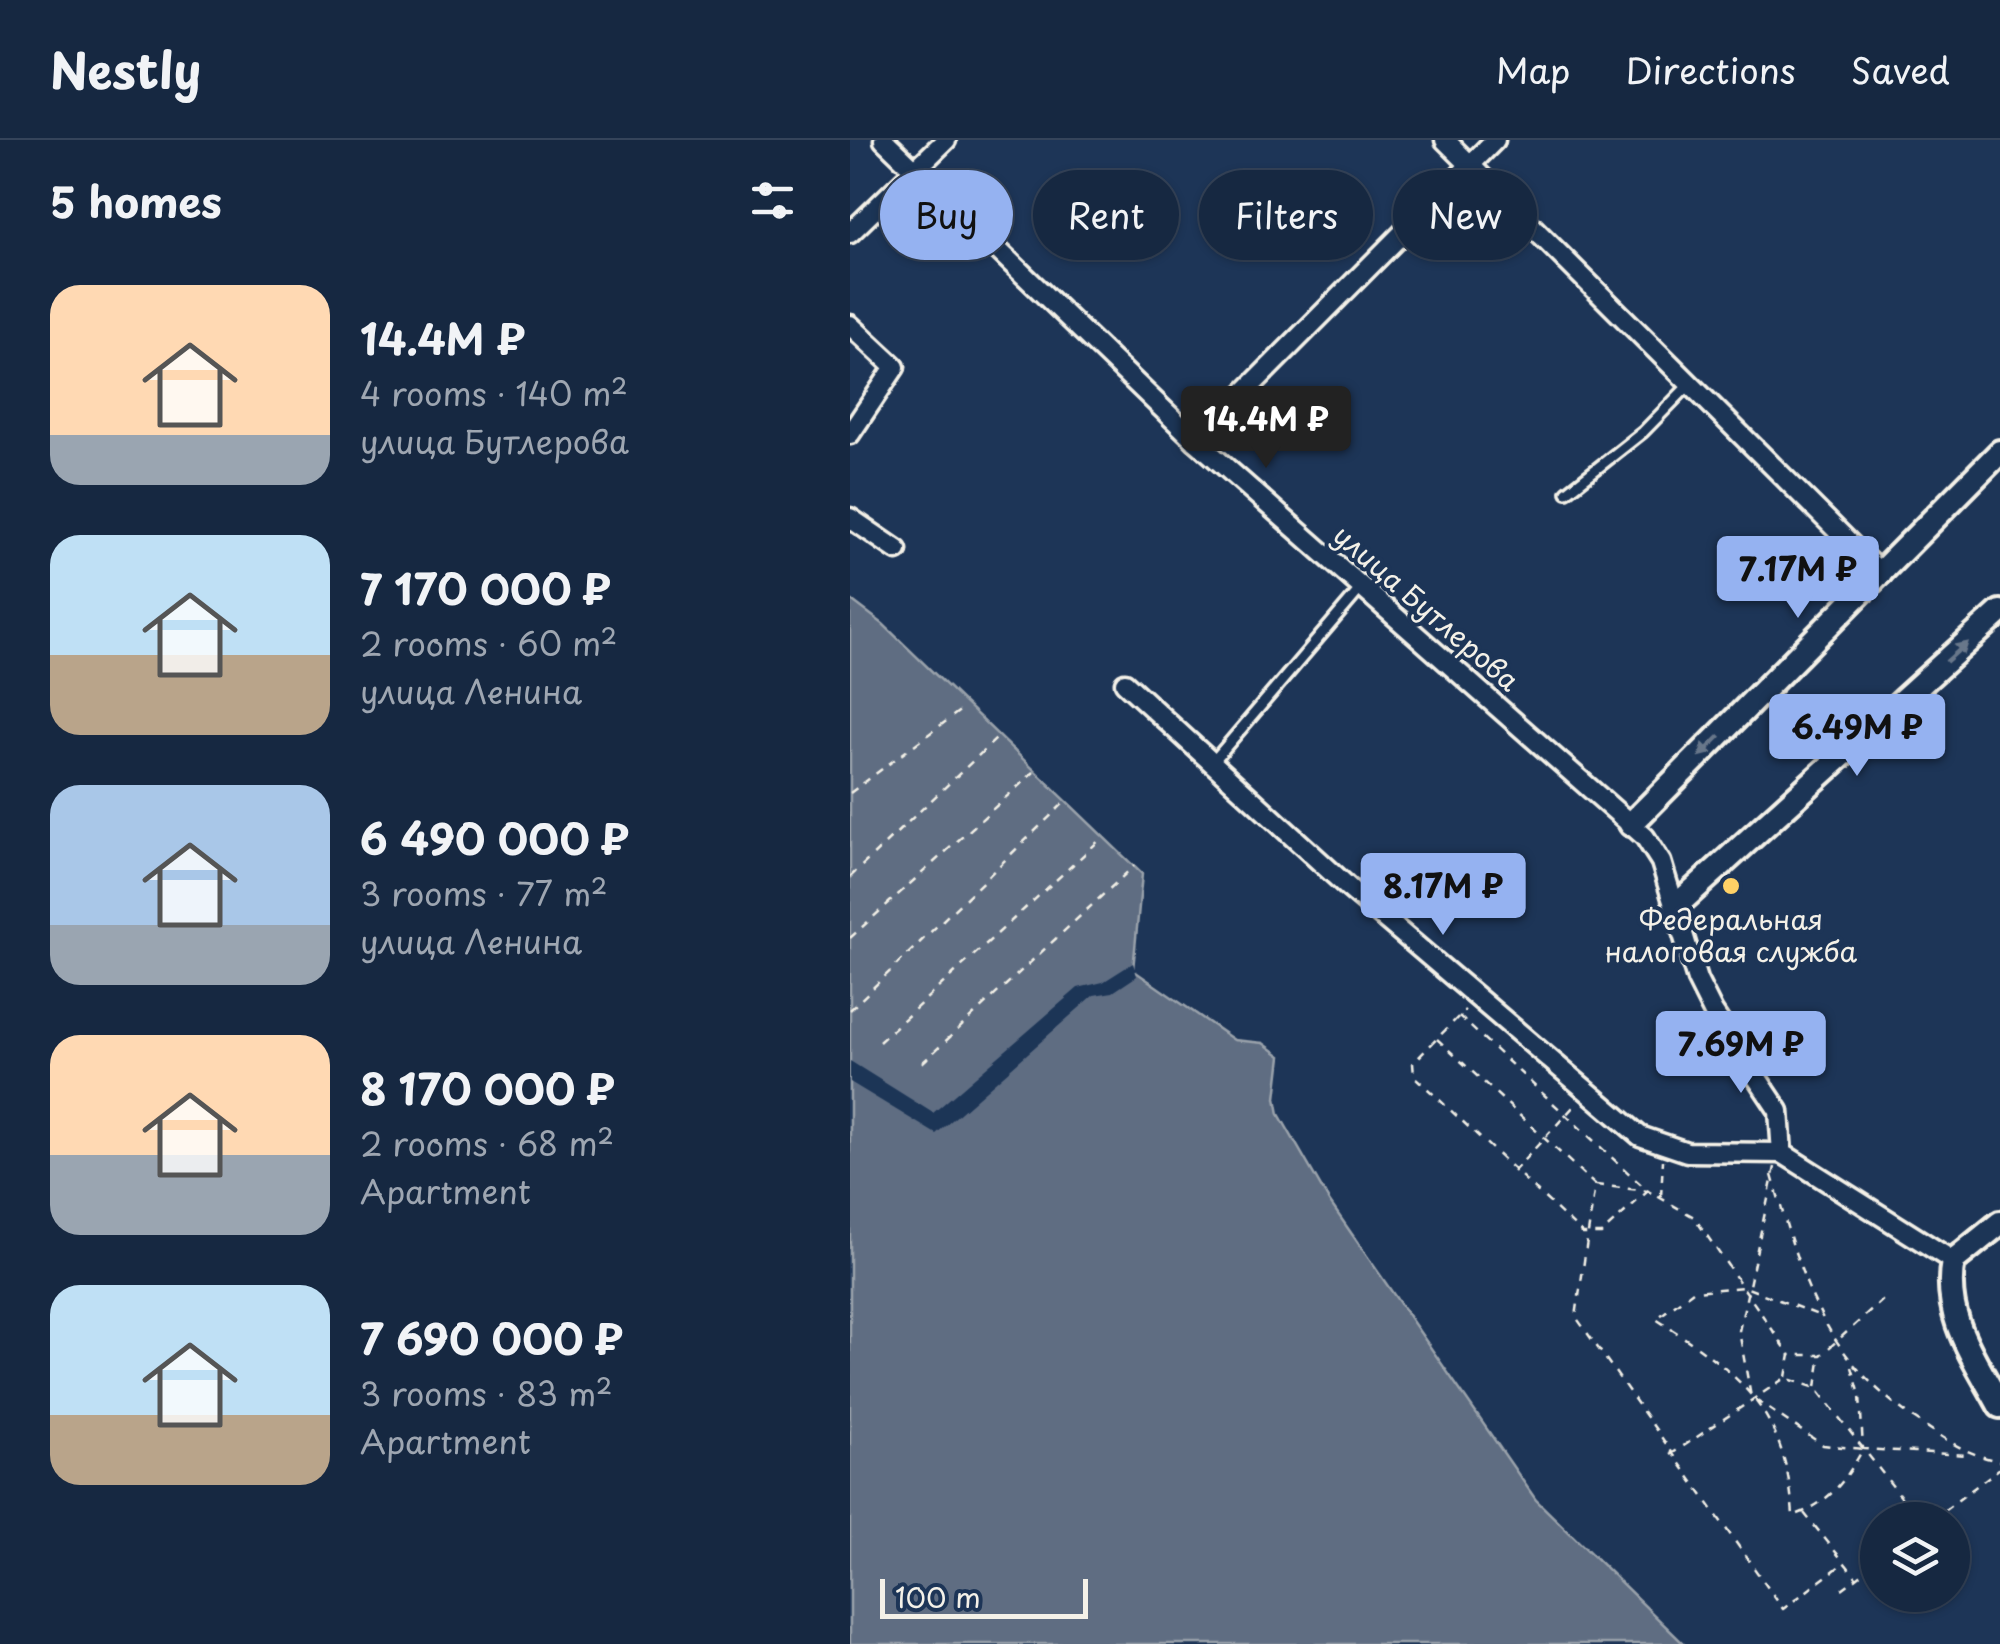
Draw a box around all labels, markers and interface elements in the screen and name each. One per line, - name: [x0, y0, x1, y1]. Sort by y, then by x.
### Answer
- text: Nestly: [50, 33, 201, 105]
- text: Map: [1496, 43, 1570, 96]
- text: Directions: [1625, 43, 1796, 96]
- text: Saved: [1851, 43, 1950, 96]
- text: 5 homes: [50, 169, 222, 232]
- chip: Buy: [880, 170, 1013, 260]
- chip: Rent: [1033, 170, 1179, 260]
- chip: Filters: [1199, 170, 1373, 260]
- chip: New: [1393, 170, 1537, 260]
- icon: filters: [745, 173, 800, 228]
- text: 14.4M ₽: [360, 306, 525, 369]
- icon: home: [130, 325, 250, 445]
- text: 4 rooms · 140 m²: [360, 369, 628, 417]
- pin: 14.4M ₽: [1174, 386, 1358, 471]
- text: 14.4M ₽: [1203, 394, 1329, 442]
- text: улица Бутлерова: [360, 417, 629, 465]
- street label: улица Бутлерова: [1324, 514, 1530, 701]
- pin: 7.17M ₽: [1706, 536, 1890, 621]
- text: 7.17M ₽: [1739, 544, 1857, 592]
- text: 7 170 000 ₽: [360, 556, 611, 619]
- icon: home: [130, 575, 250, 695]
- text: 2 rooms · 60 m²: [360, 619, 617, 667]
- one-way arrow: [1945, 641, 1969, 664]
- text: улица Ленина: [360, 667, 582, 715]
- pin: 6.49M ₽: [1765, 694, 1949, 779]
- text: 6.49M ₽: [1791, 702, 1923, 750]
- one-way arrow: [1699, 733, 1722, 757]
- text: 6 490 000 ₽: [360, 806, 629, 869]
- icon: home: [130, 825, 250, 945]
- pin: 8.17M ₽: [1351, 853, 1535, 938]
- text: 8.17M ₽: [1383, 861, 1503, 909]
- text: 3 rooms · 77 m²: [360, 869, 608, 917]
- marker: Федеральная налоговая служба: [1720, 875, 1742, 897]
- place label: Федеральная налоговая служба: [1605, 897, 1858, 972]
- text: улица Ленина: [360, 917, 582, 965]
- pin: 7.69M ₽: [1649, 1011, 1833, 1096]
- text: 7.69M ₽: [1678, 1019, 1804, 1067]
- text: 8 170 000 ₽: [360, 1056, 615, 1119]
- icon: home: [130, 1075, 250, 1195]
- text: 2 rooms · 68 m²: [360, 1119, 614, 1167]
- text: Apartment: [360, 1167, 531, 1215]
- text: 7 690 000 ₽: [360, 1306, 623, 1369]
- icon: home: [130, 1325, 250, 1445]
- text: 3 rooms · 83 m²: [360, 1369, 613, 1417]
- text: Apartment: [360, 1417, 531, 1465]
- map controls: [1860, 1502, 1970, 1612]
- button: layers: [1860, 1502, 1970, 1612]
- scale bar: [880, 1574, 1088, 1618]
- text: 100 m: [895, 1575, 981, 1618]

